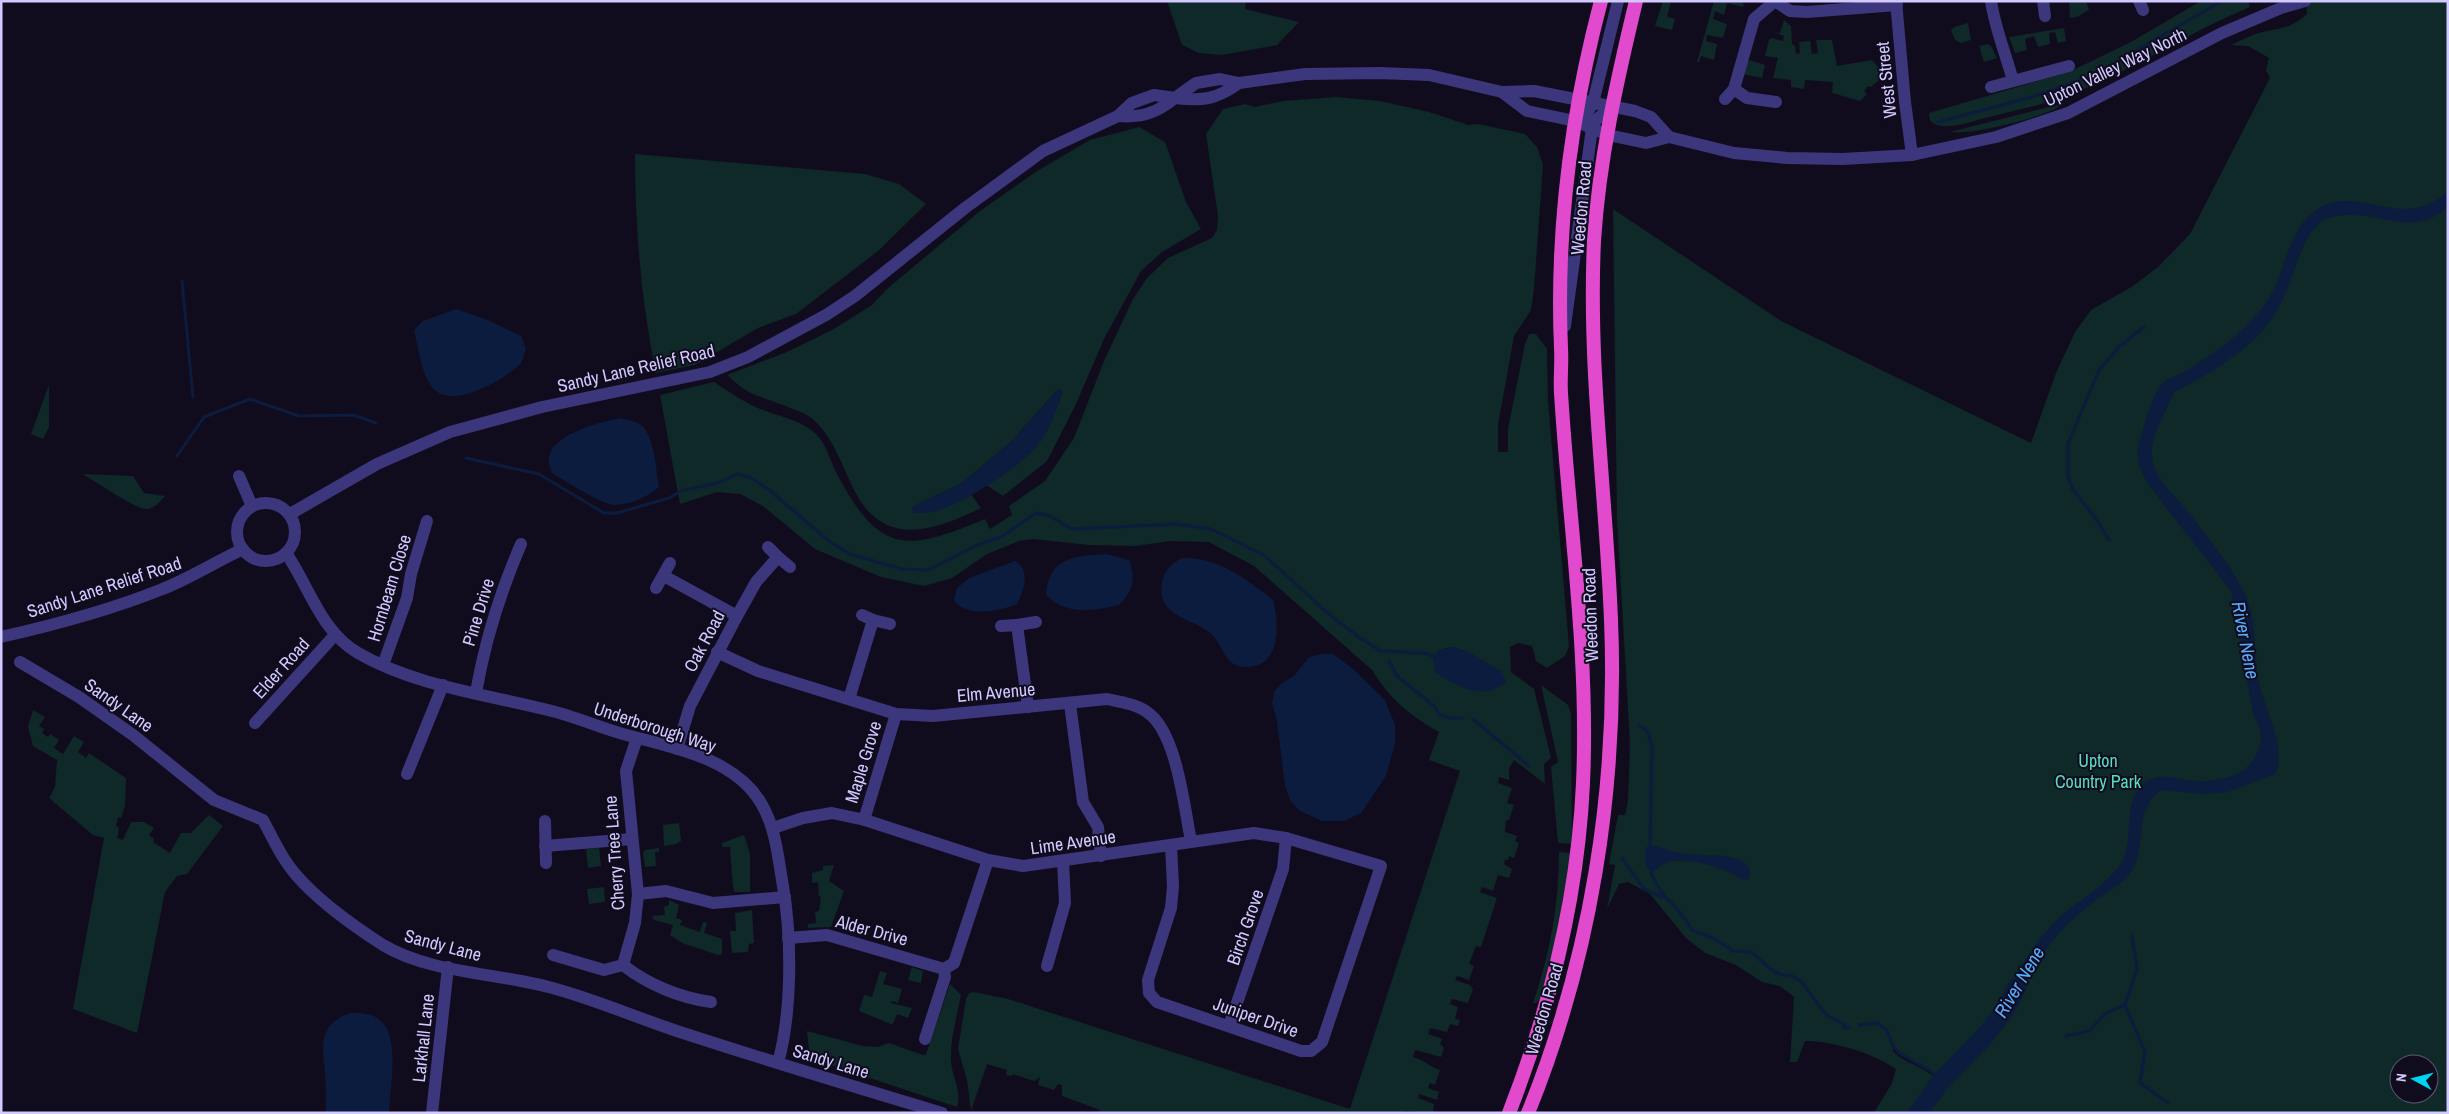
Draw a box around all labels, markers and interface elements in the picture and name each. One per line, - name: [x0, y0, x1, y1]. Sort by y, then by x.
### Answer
- street label: Upton Valley Way North: [2039, 22, 2191, 112]
- street label: West Street: [1870, 40, 1902, 120]
- street label: Weedon Road: [1564, 160, 1598, 256]
- street label: Sandy Lane Relief Road: [555, 338, 717, 398]
- street label: Hornbeam Close: [361, 531, 417, 645]
- street label: Sandy Lane Relief Road: [24, 550, 184, 624]
- street label: Weedon Road: [1576, 568, 1604, 662]
- street label: Pine Drive: [456, 575, 500, 649]
- water label: River Nene: [2226, 599, 2266, 681]
- street label: Oak Road: [677, 606, 731, 676]
- street label: Elder Road: [247, 632, 315, 704]
- street label: Sandy Lane: [80, 672, 158, 738]
- street label: Elm Avenue: [956, 676, 1036, 708]
- street label: Underborough Way: [591, 695, 720, 759]
- street label: Maple Grove: [839, 718, 887, 806]
- park label: Upton Country Park: [2055, 748, 2142, 794]
- street label: Cherry Tree Lane: [598, 795, 630, 911]
- street label: Lime Avenue: [1029, 824, 1117, 860]
- street label: Birch Grove: [1220, 886, 1270, 968]
- street label: Alder Drive: [832, 908, 911, 952]
- street label: Sandy Lane: [402, 923, 484, 967]
- water label: River Nene: [1988, 942, 2050, 1022]
- street label: Weedon Road: [1519, 960, 1569, 1058]
- street label: Juniper Drive: [1210, 991, 1302, 1043]
- street label: Larkhall Lane: [406, 993, 440, 1083]
- street label: Sandy Lane: [790, 1038, 872, 1084]
- north arrow: [2389, 1054, 2439, 1104]
- text: N: [2392, 1072, 2411, 1083]

